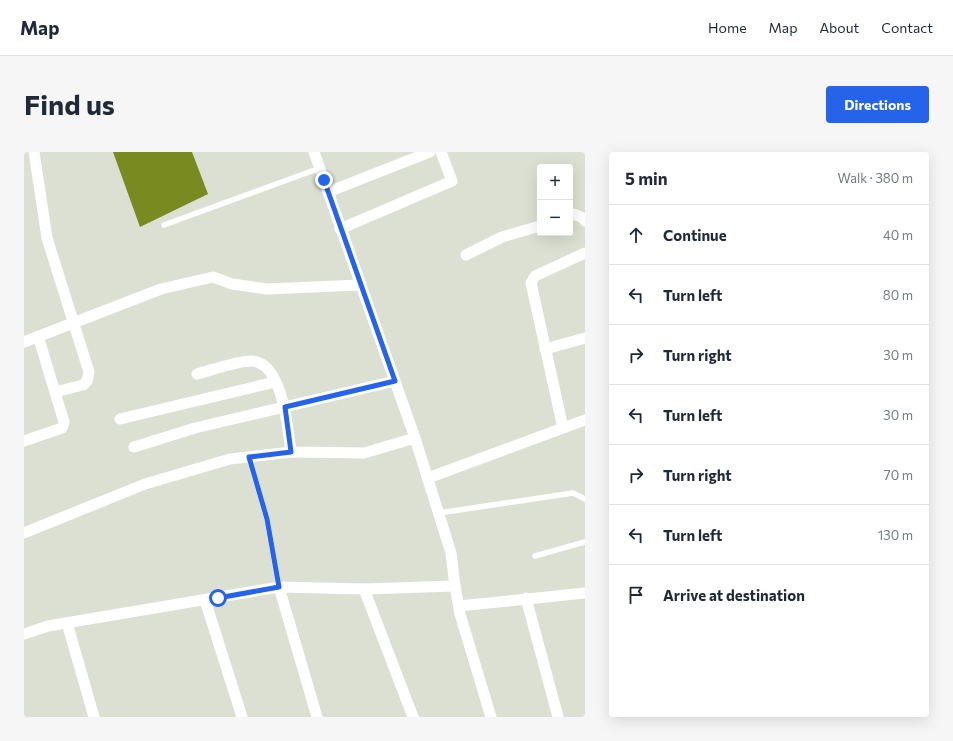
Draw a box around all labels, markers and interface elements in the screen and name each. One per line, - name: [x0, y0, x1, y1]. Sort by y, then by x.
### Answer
- text: Map: [20, 16, 59, 39]
- text: Home: [708, 19, 747, 36]
- text: Map: [769, 19, 797, 36]
- text: About: [819, 19, 859, 36]
- text: Contact: [881, 19, 933, 36]
- button: Directions: [826, 86, 929, 123]
- text: Find us: [24, 87, 115, 121]
- map controls: [537, 164, 573, 236]
- button: +: [537, 164, 573, 200]
- text: 5 min: [625, 168, 668, 189]
- text: Walk · 380 m: [838, 170, 913, 186]
- route end: [315, 171, 333, 189]
- button: −: [537, 200, 573, 236]
- icon: ahead: [625, 224, 647, 246]
- text: Continue: [663, 226, 727, 244]
- text: 40 m: [883, 227, 913, 243]
- icon: left: [625, 284, 647, 306]
- text: Turn left: [663, 286, 722, 304]
- text: 80 m: [883, 287, 913, 303]
- icon: right: [625, 344, 647, 366]
- text: Turn right: [663, 346, 732, 364]
- text: 30 m: [883, 347, 913, 363]
- icon: left: [625, 404, 647, 426]
- text: Turn left: [663, 406, 722, 424]
- text: 30 m: [883, 407, 913, 423]
- icon: right: [625, 464, 647, 486]
- text: Turn right: [663, 466, 732, 484]
- text: 70 m: [884, 467, 913, 483]
- icon: left: [625, 524, 647, 546]
- text: Turn left: [663, 526, 722, 544]
- text: 130 m: [878, 527, 913, 543]
- icon: arrive: [625, 584, 647, 606]
- text: Arrive at destination: [663, 586, 805, 604]
- route start: [209, 589, 227, 607]

